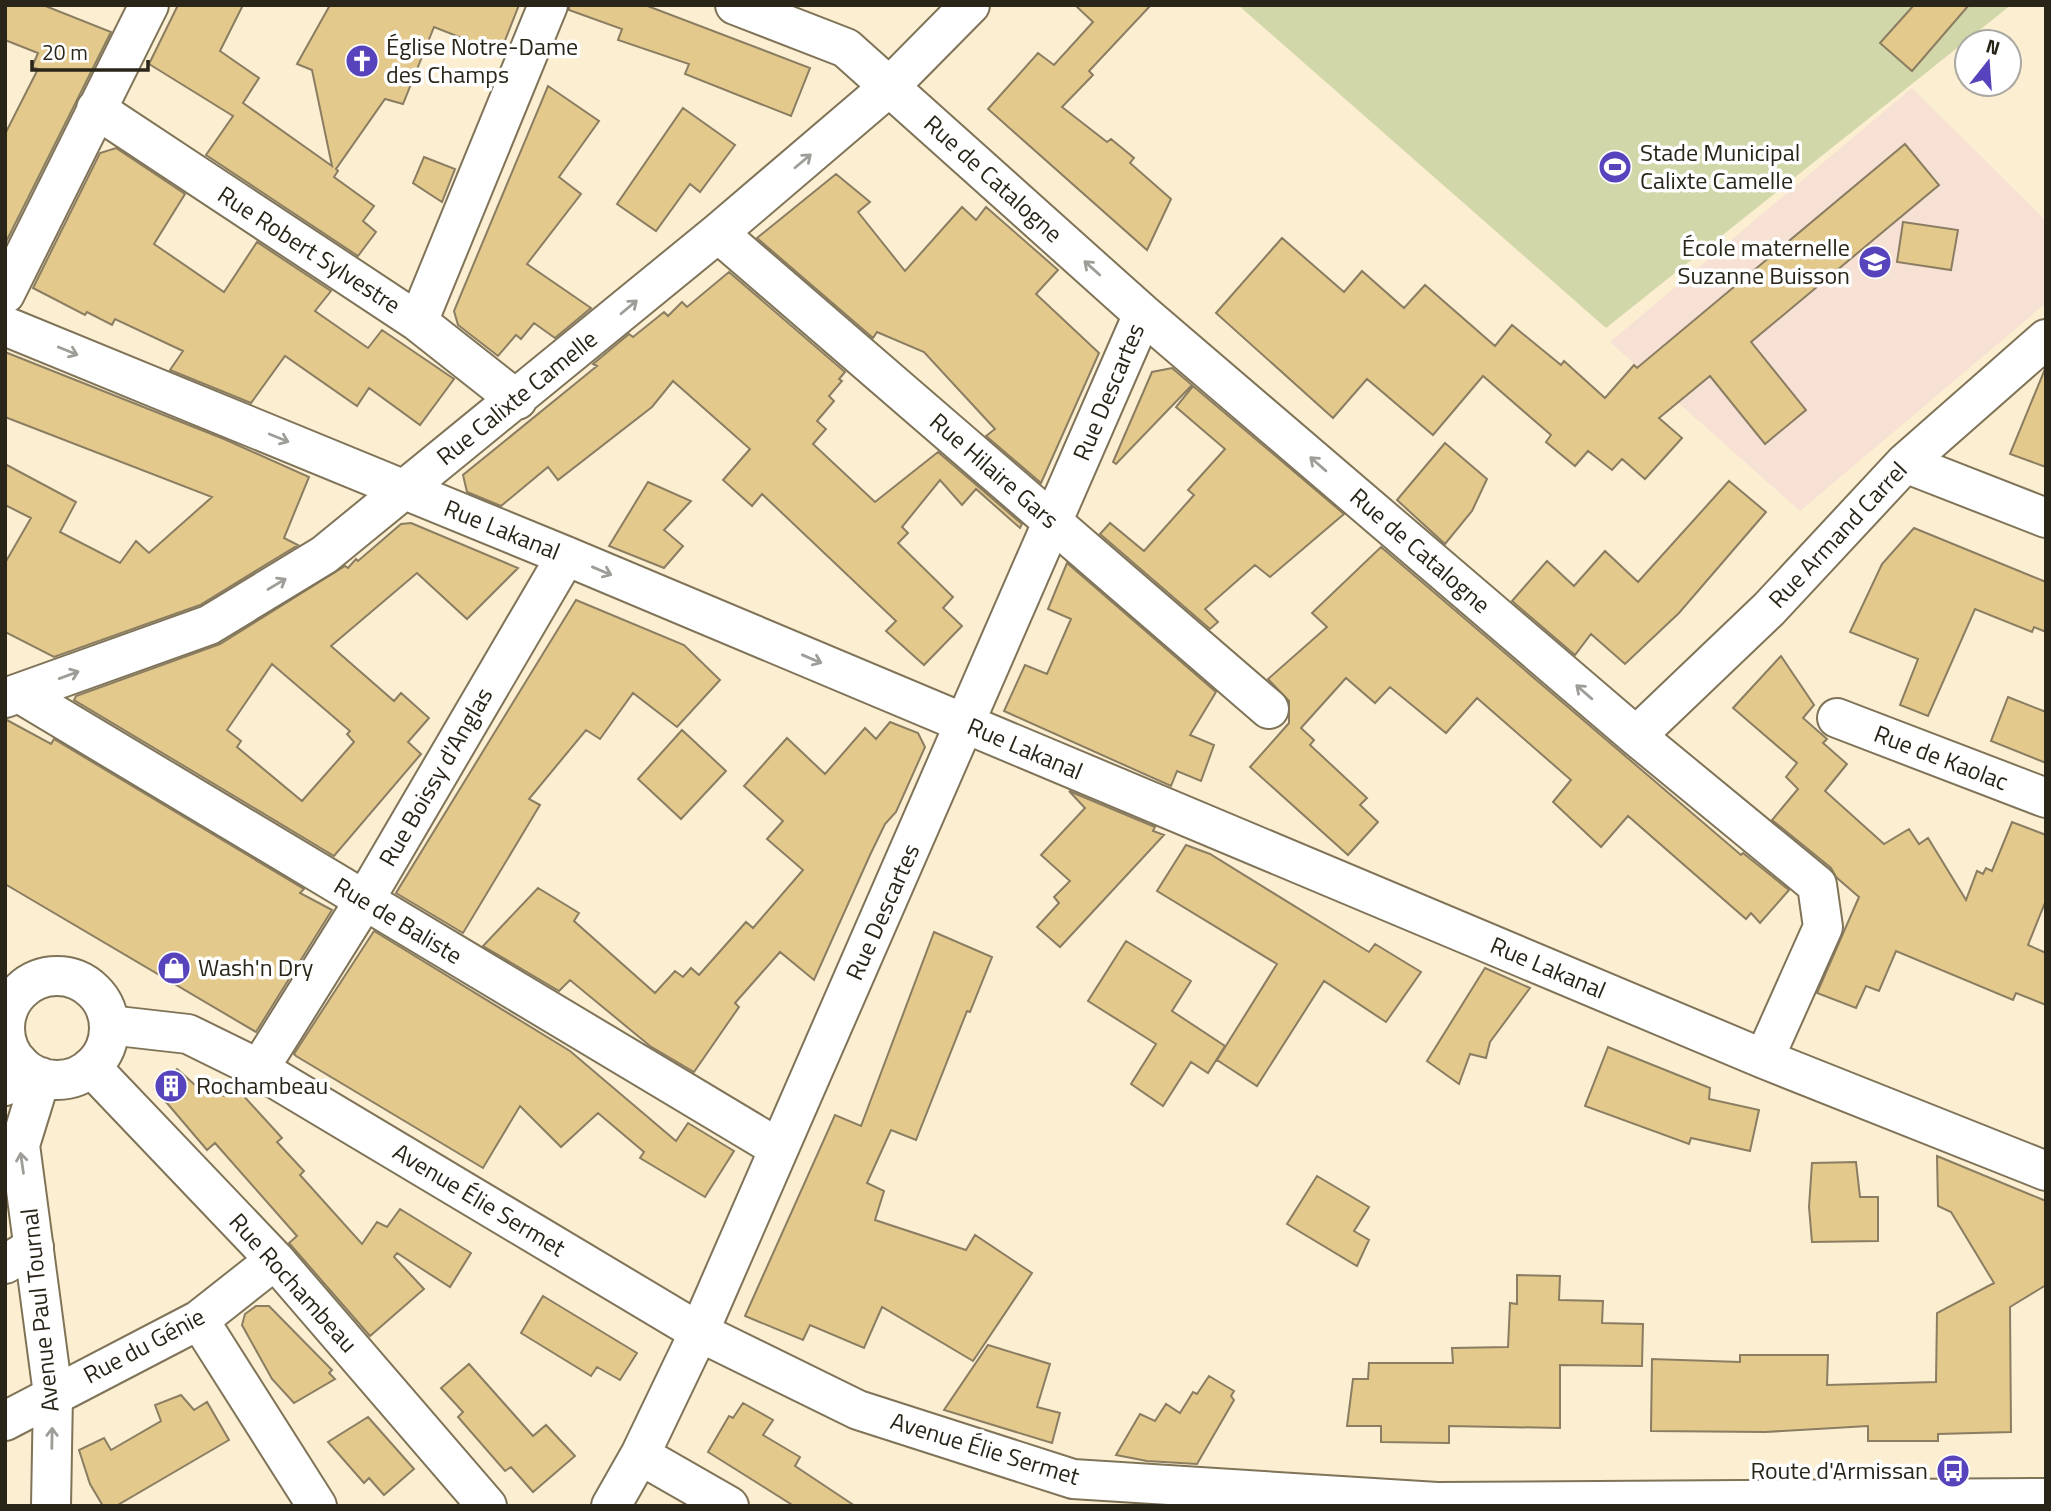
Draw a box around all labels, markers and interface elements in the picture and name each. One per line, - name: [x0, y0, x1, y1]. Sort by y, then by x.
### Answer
- scale bar: [32, 28, 147, 72]
- place label: Église Notre-Dame des Champs: [386, 28, 578, 92]
- north arrow: [1953, 28, 2023, 98]
- text: N: [1983, 30, 2004, 62]
- text: 20 m: [42, 36, 88, 68]
- church icon: Église Notre-Dame des Champs: [343, 42, 381, 80]
- street label: Rue de Catalogne: [916, 106, 1071, 251]
- place label: Stade Municipal Calixte Camelle: [1640, 134, 1800, 198]
- sports icon: Stade Municipal Calixte Camelle: [1596, 148, 1634, 186]
- one-way arrow: [793, 153, 811, 169]
- street label: Rue Robert Sylvestre: [211, 176, 408, 322]
- place label: École maternelle Suzanne Buisson: [1677, 229, 1850, 293]
- school or university icon: École maternelle Suzanne Buisson: [1856, 243, 1894, 281]
- one-way arrow: [1083, 260, 1101, 276]
- one-way arrow: [619, 300, 637, 315]
- street label: Rue Descartes: [1063, 317, 1153, 466]
- street label: Rue Calixte Camelle: [428, 321, 605, 473]
- one-way arrow: [57, 346, 79, 359]
- street label: Rue Hilaire Gars: [922, 404, 1067, 537]
- one-way arrow: [267, 432, 289, 445]
- street label: Rue Armand Carrel: [1759, 453, 1915, 616]
- one-way arrow: [1310, 456, 1328, 472]
- street label: Rue de Catalogne: [1342, 479, 1499, 622]
- street label: Rue Lakanal: [439, 489, 566, 569]
- one-way arrow: [591, 565, 613, 578]
- one-way arrow: [266, 577, 286, 591]
- one-way arrow: [801, 654, 822, 667]
- one-way arrow: [58, 668, 80, 680]
- street label: Rue Boissy d'Anglas: [369, 680, 501, 873]
- one-way arrow: [1575, 684, 1593, 700]
- street label: Rue Lakanal: [962, 708, 1089, 789]
- street label: Rue de Kaolac: [1869, 715, 2014, 799]
- street label: Rue Descartes: [836, 838, 928, 986]
- street label: Rue de Baliste: [327, 868, 470, 973]
- street label: Rue Lakanal: [1485, 927, 1612, 1008]
- shop icon: Wash'n Dry: [155, 949, 193, 987]
- place label: Wash'n Dry: [198, 949, 314, 985]
- building icon: Rochambeau: [152, 1067, 190, 1105]
- place label: Rochambeau: [196, 1067, 328, 1103]
- street label: Avenue Élie Sermet: [386, 1133, 573, 1265]
- one-way arrow: [16, 1152, 29, 1175]
- street label: Rue Rochambeau: [221, 1204, 366, 1360]
- street label: Avenue Paul Tournal: [10, 1206, 68, 1414]
- street label: Rue du Génie: [76, 1298, 211, 1392]
- street label: Avenue Élie Sermet: [886, 1402, 1085, 1494]
- one-way arrow: [46, 1426, 59, 1449]
- place label: Route d'Armissan: [1750, 1452, 1928, 1488]
- bus stop icon: Route d'Armissan: [1934, 1452, 1972, 1490]

